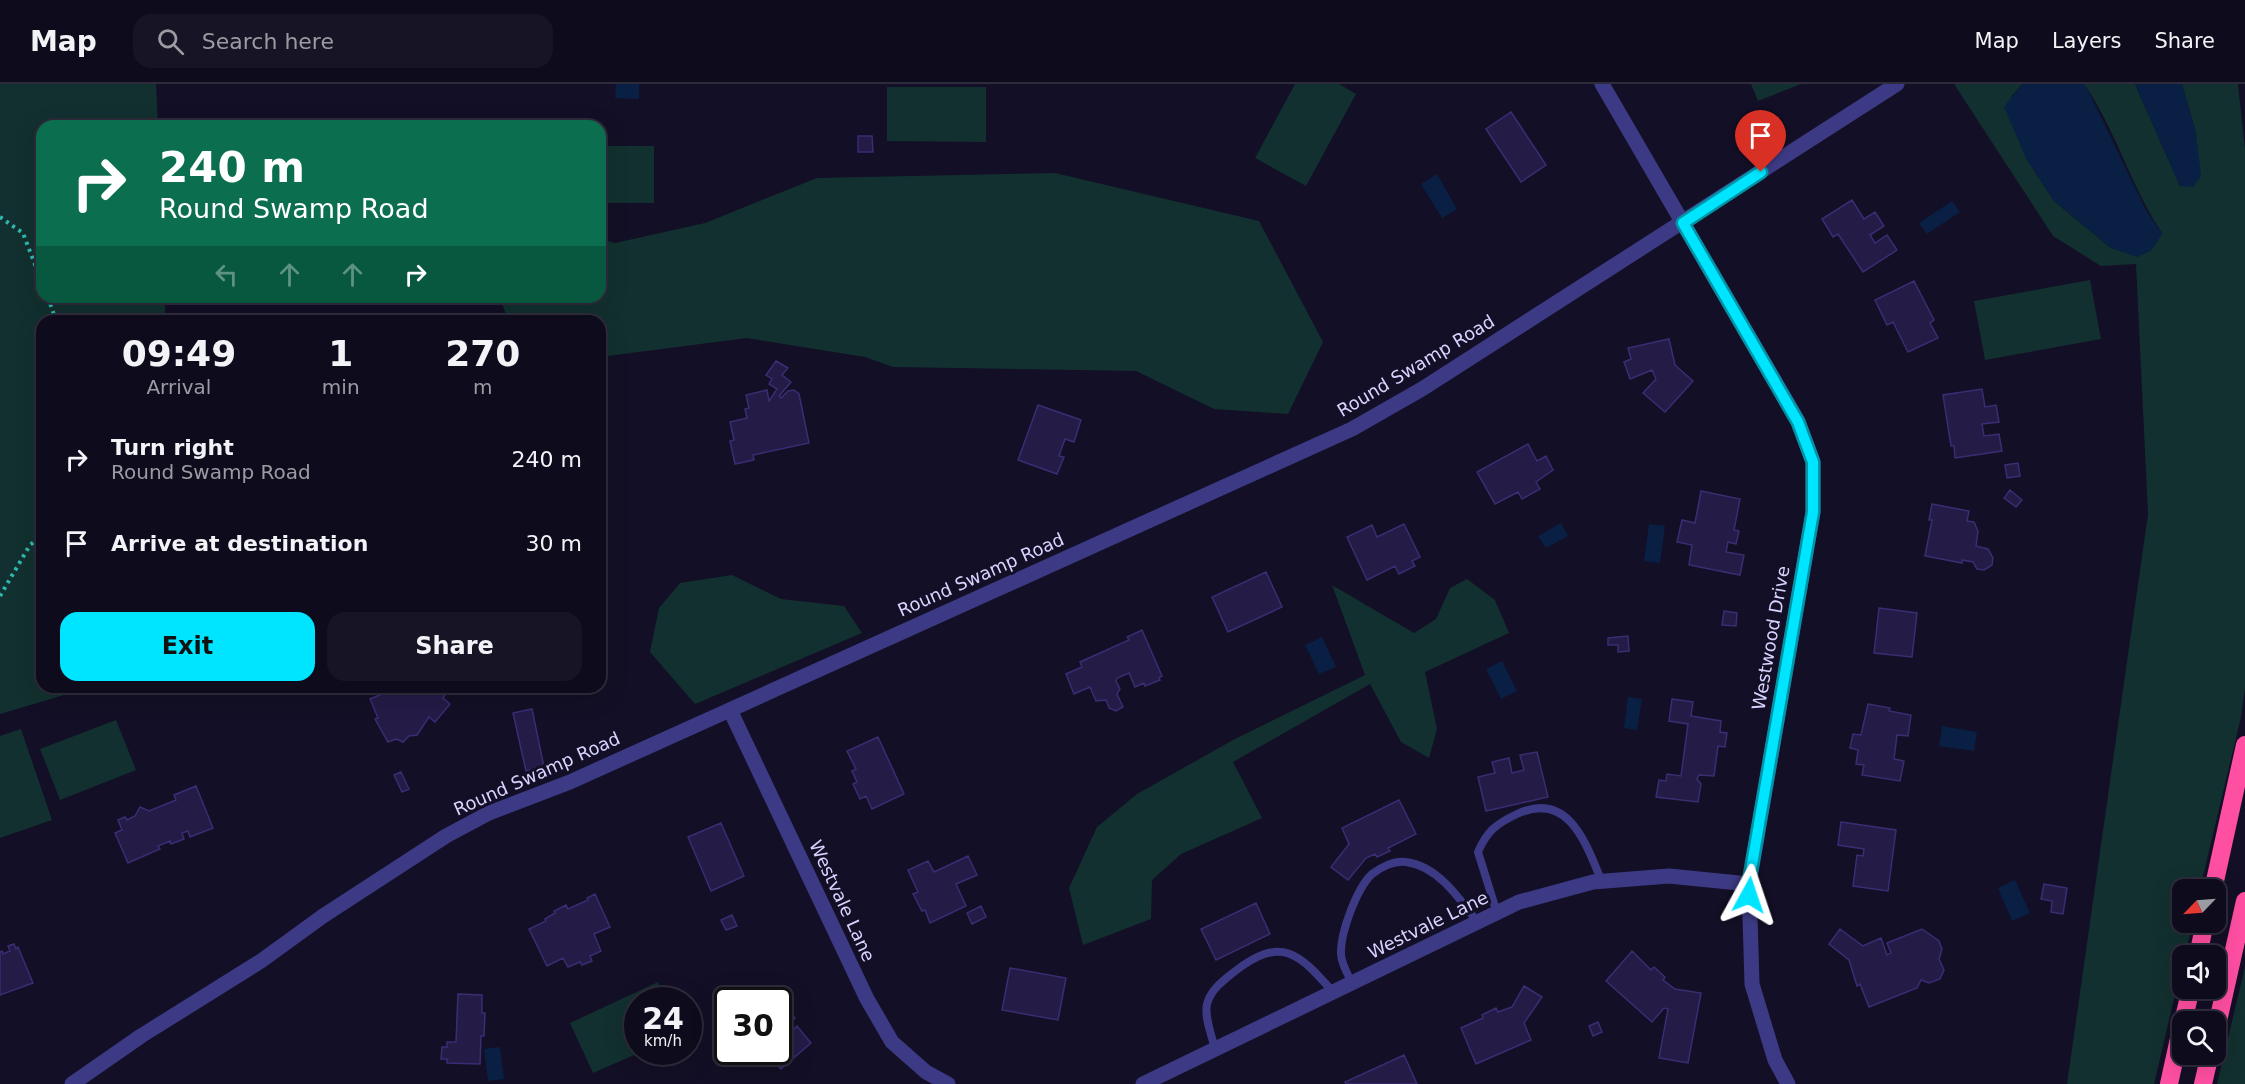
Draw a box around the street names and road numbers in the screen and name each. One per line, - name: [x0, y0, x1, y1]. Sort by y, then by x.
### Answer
- street label: Round Swamp Road: [1333, 310, 1498, 421]
- street label: Round Swamp Road: [894, 528, 1067, 621]
- street label: Westwood Drive: [1747, 564, 1794, 712]
- street label: Round Swamp Road: [450, 727, 623, 820]
- street label: Westvale Lane: [805, 837, 880, 965]
- street label: Westvale Lane: [1364, 886, 1491, 963]

